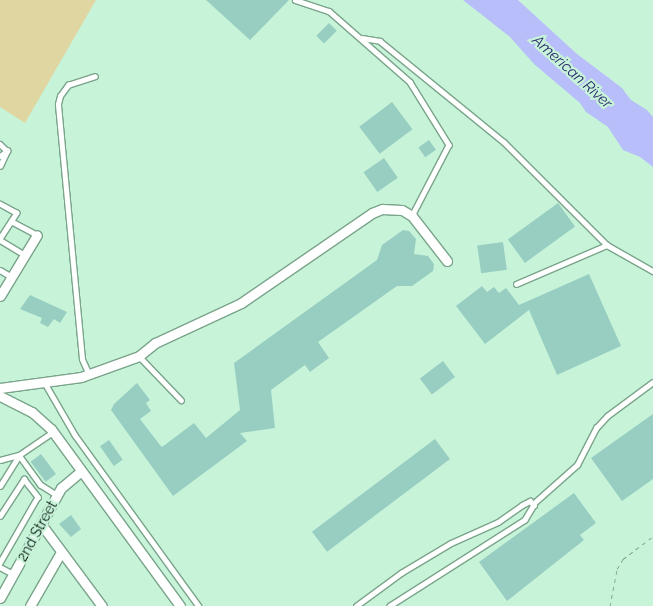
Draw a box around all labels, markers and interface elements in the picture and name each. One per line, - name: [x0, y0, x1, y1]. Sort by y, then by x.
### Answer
- water label: American River: [528, 31, 616, 113]
- street label: 2nd Street: [14, 498, 60, 564]

